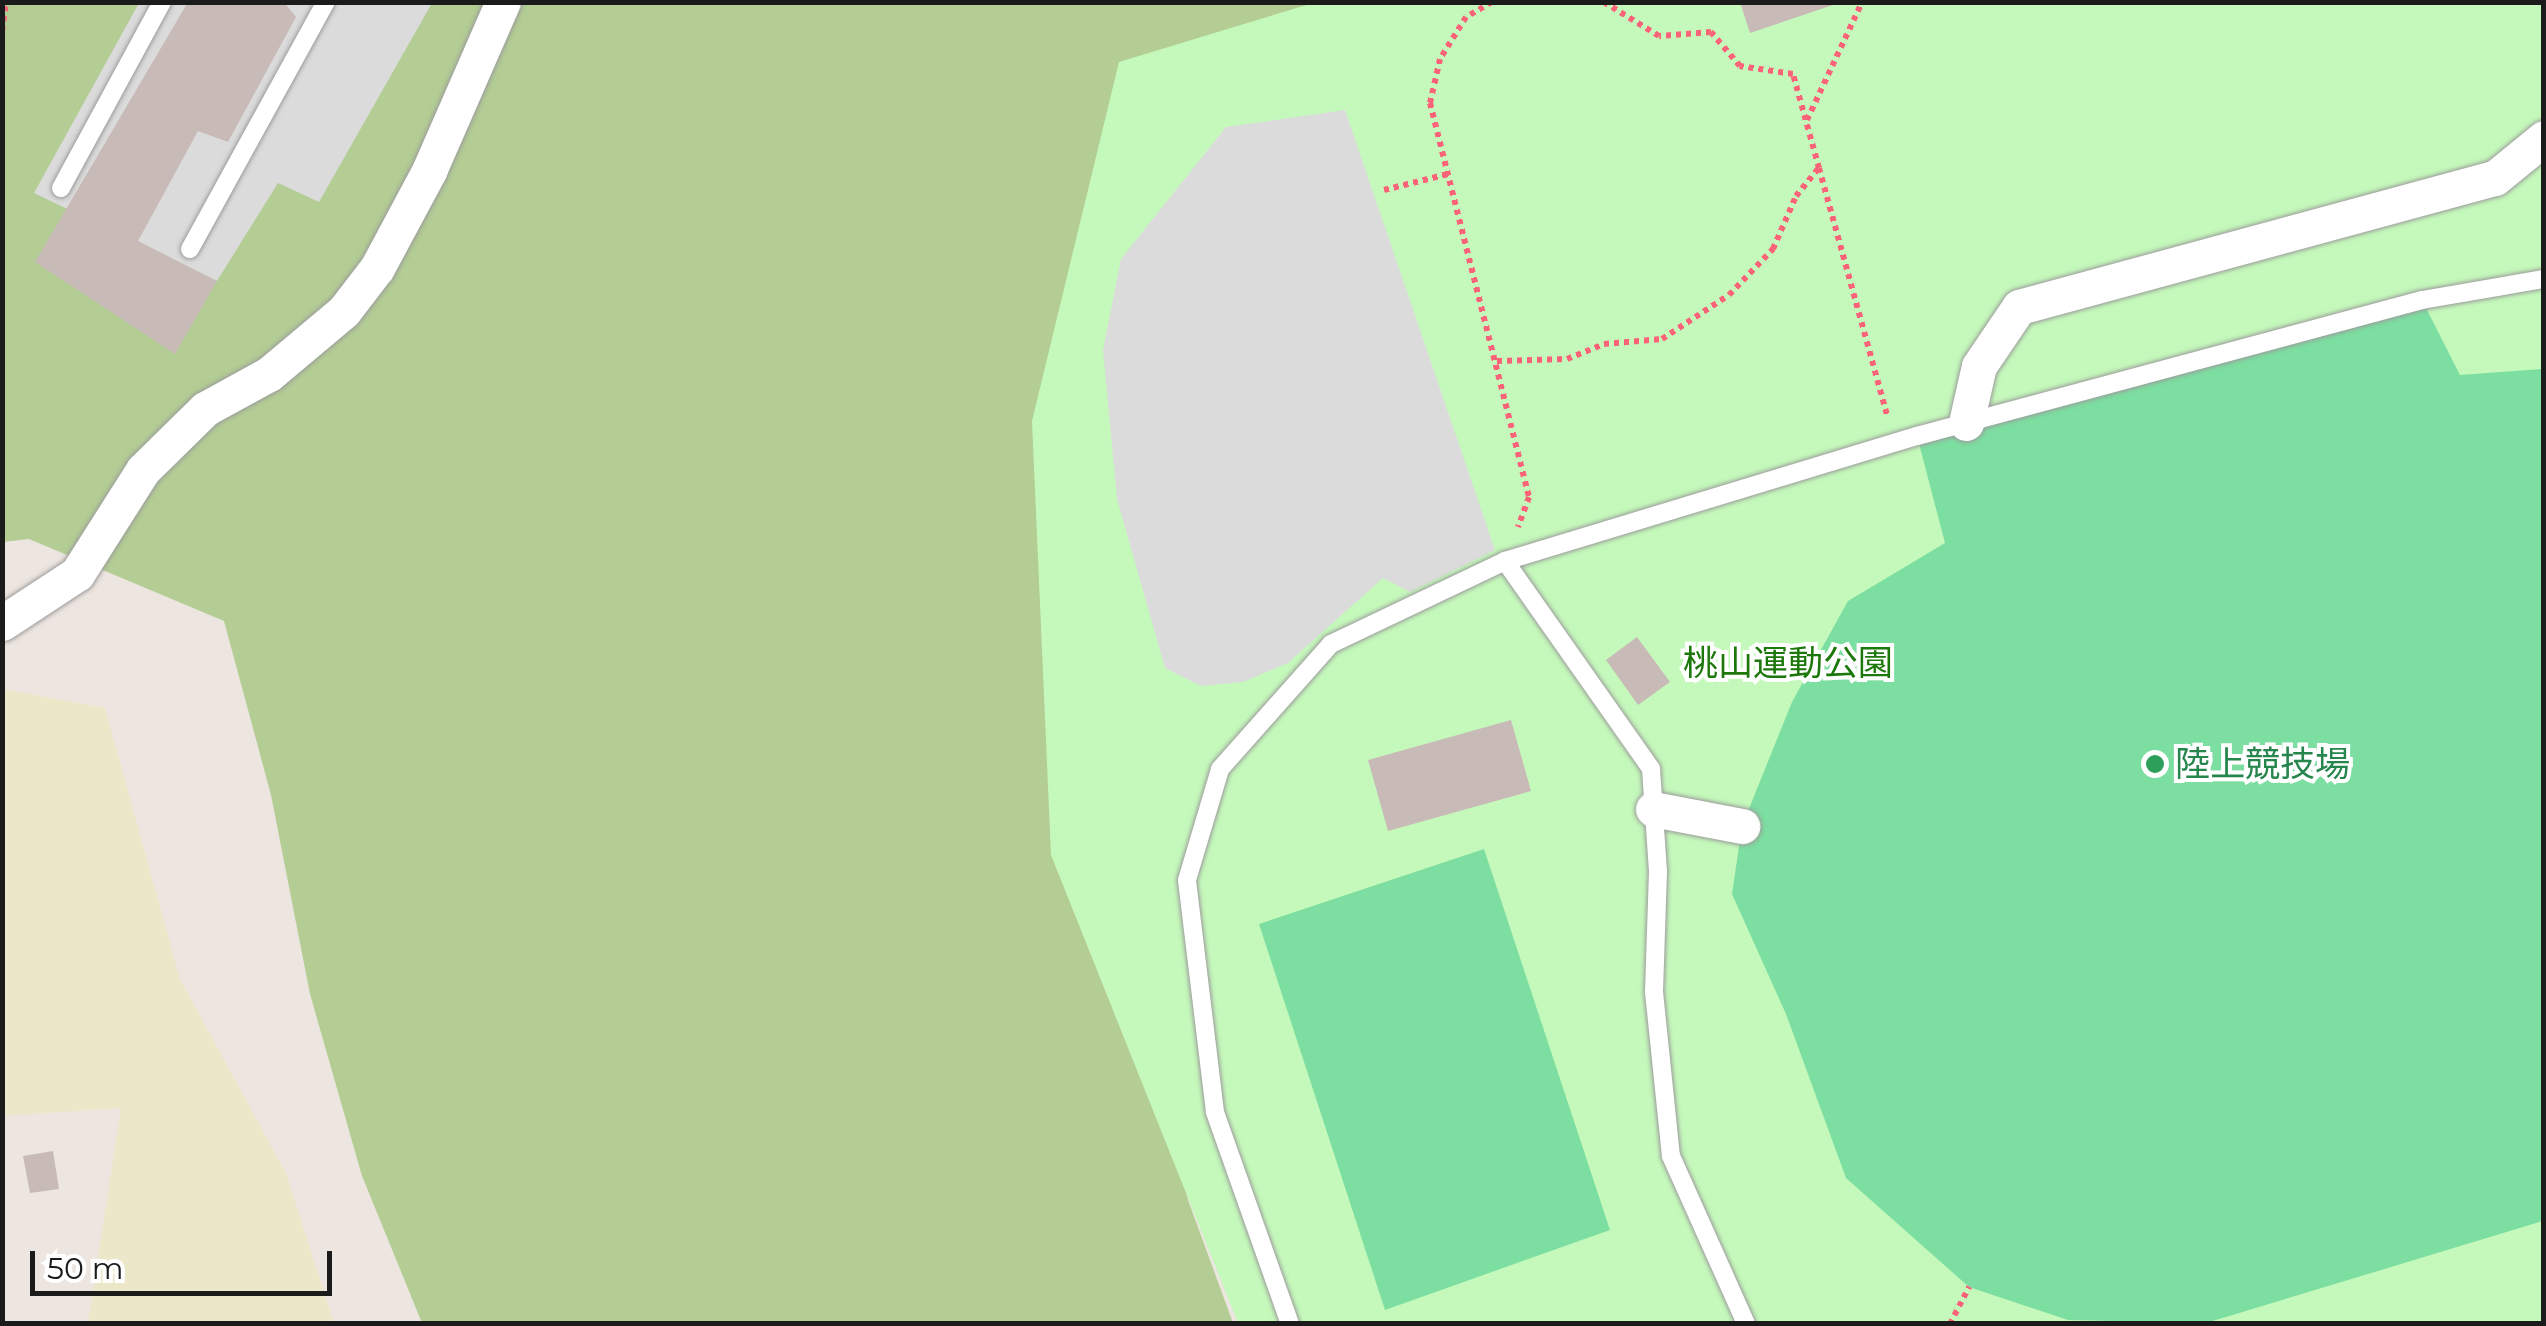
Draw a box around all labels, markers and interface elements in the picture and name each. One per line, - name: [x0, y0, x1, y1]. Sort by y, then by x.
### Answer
- park label: 桃山運動公園: [1683, 642, 1893, 684]
- place label: 陸上競技場: [2175, 743, 2350, 785]
- marker: 陸上競技場: [2144, 753, 2166, 775]
- scale bar: [35, 1231, 338, 1293]
- text: 50 m: [47, 1250, 124, 1287]

